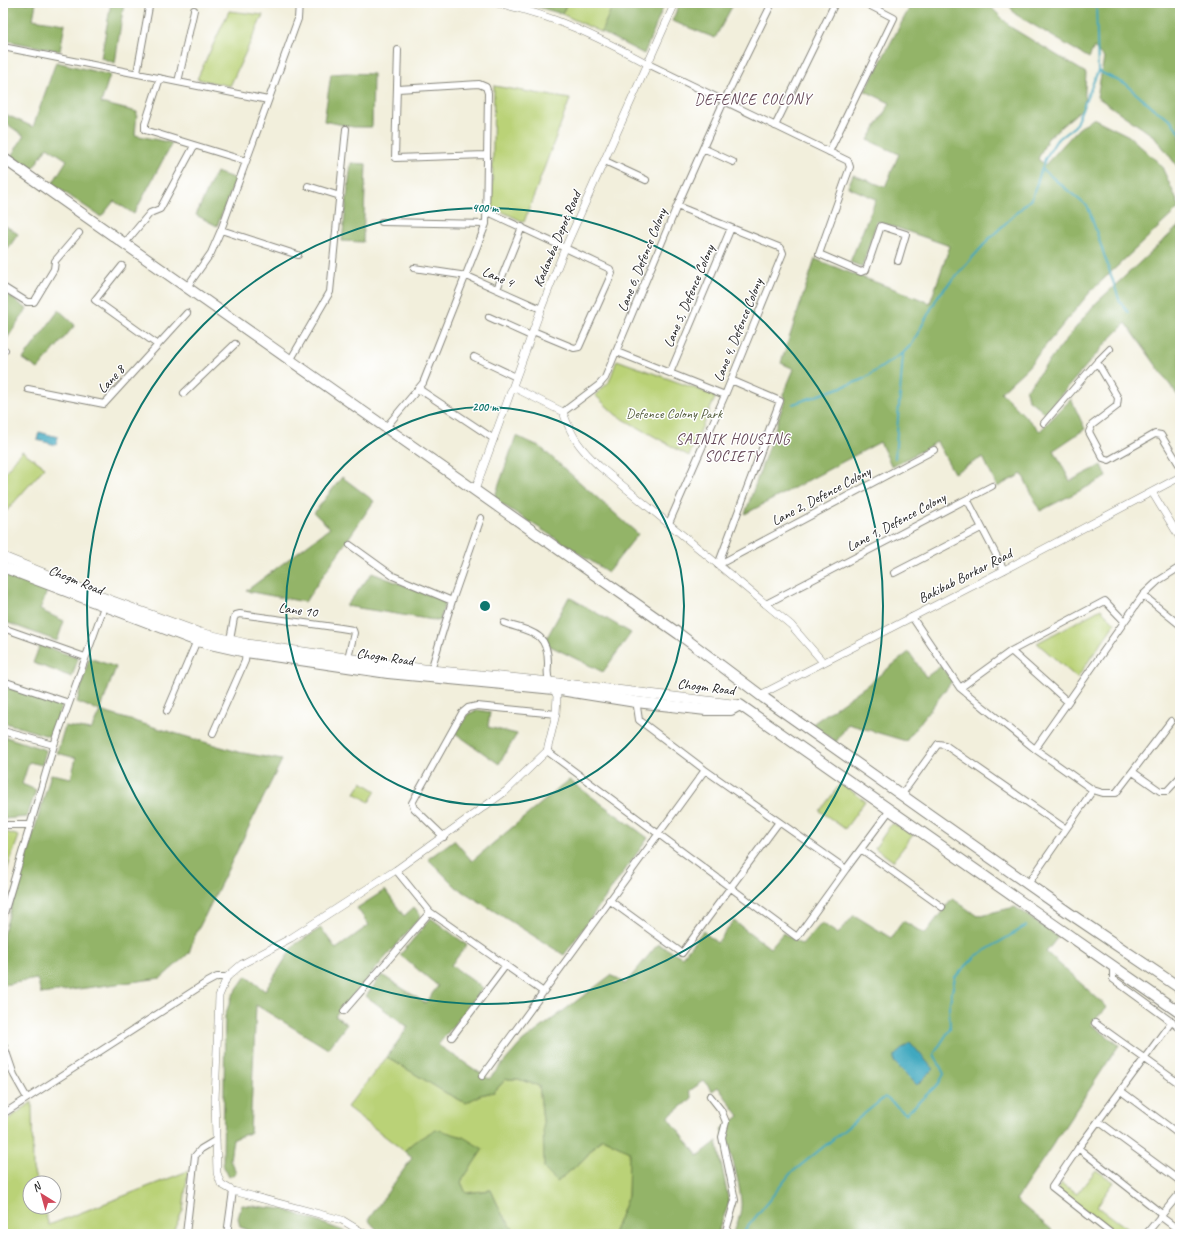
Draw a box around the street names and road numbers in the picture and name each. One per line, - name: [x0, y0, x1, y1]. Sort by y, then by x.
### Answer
- street label: Kadamba Depot Road: [529, 186, 586, 289]
- street label: Lane 6, Defence Colony: [614, 205, 671, 314]
- street label: Lane 5, Defence Colony: [660, 241, 719, 350]
- street label: Lane 4: [480, 263, 518, 292]
- street label: Lane 4, Defence Colony: [710, 275, 767, 384]
- street label: Lane 8: [94, 360, 129, 397]
- street label: Lane 2, Defence Colony: [769, 462, 874, 529]
- street label: Lane 1, Defence Colony: [844, 488, 949, 555]
- street label: Bakibab Borkar Road: [915, 544, 1017, 607]
- street label: Chogm Road: [46, 561, 108, 600]
- street label: Lane 10: [278, 599, 320, 621]
- street label: Chogm Road: [355, 645, 417, 670]
- street label: Chogm Road: [676, 675, 738, 699]

